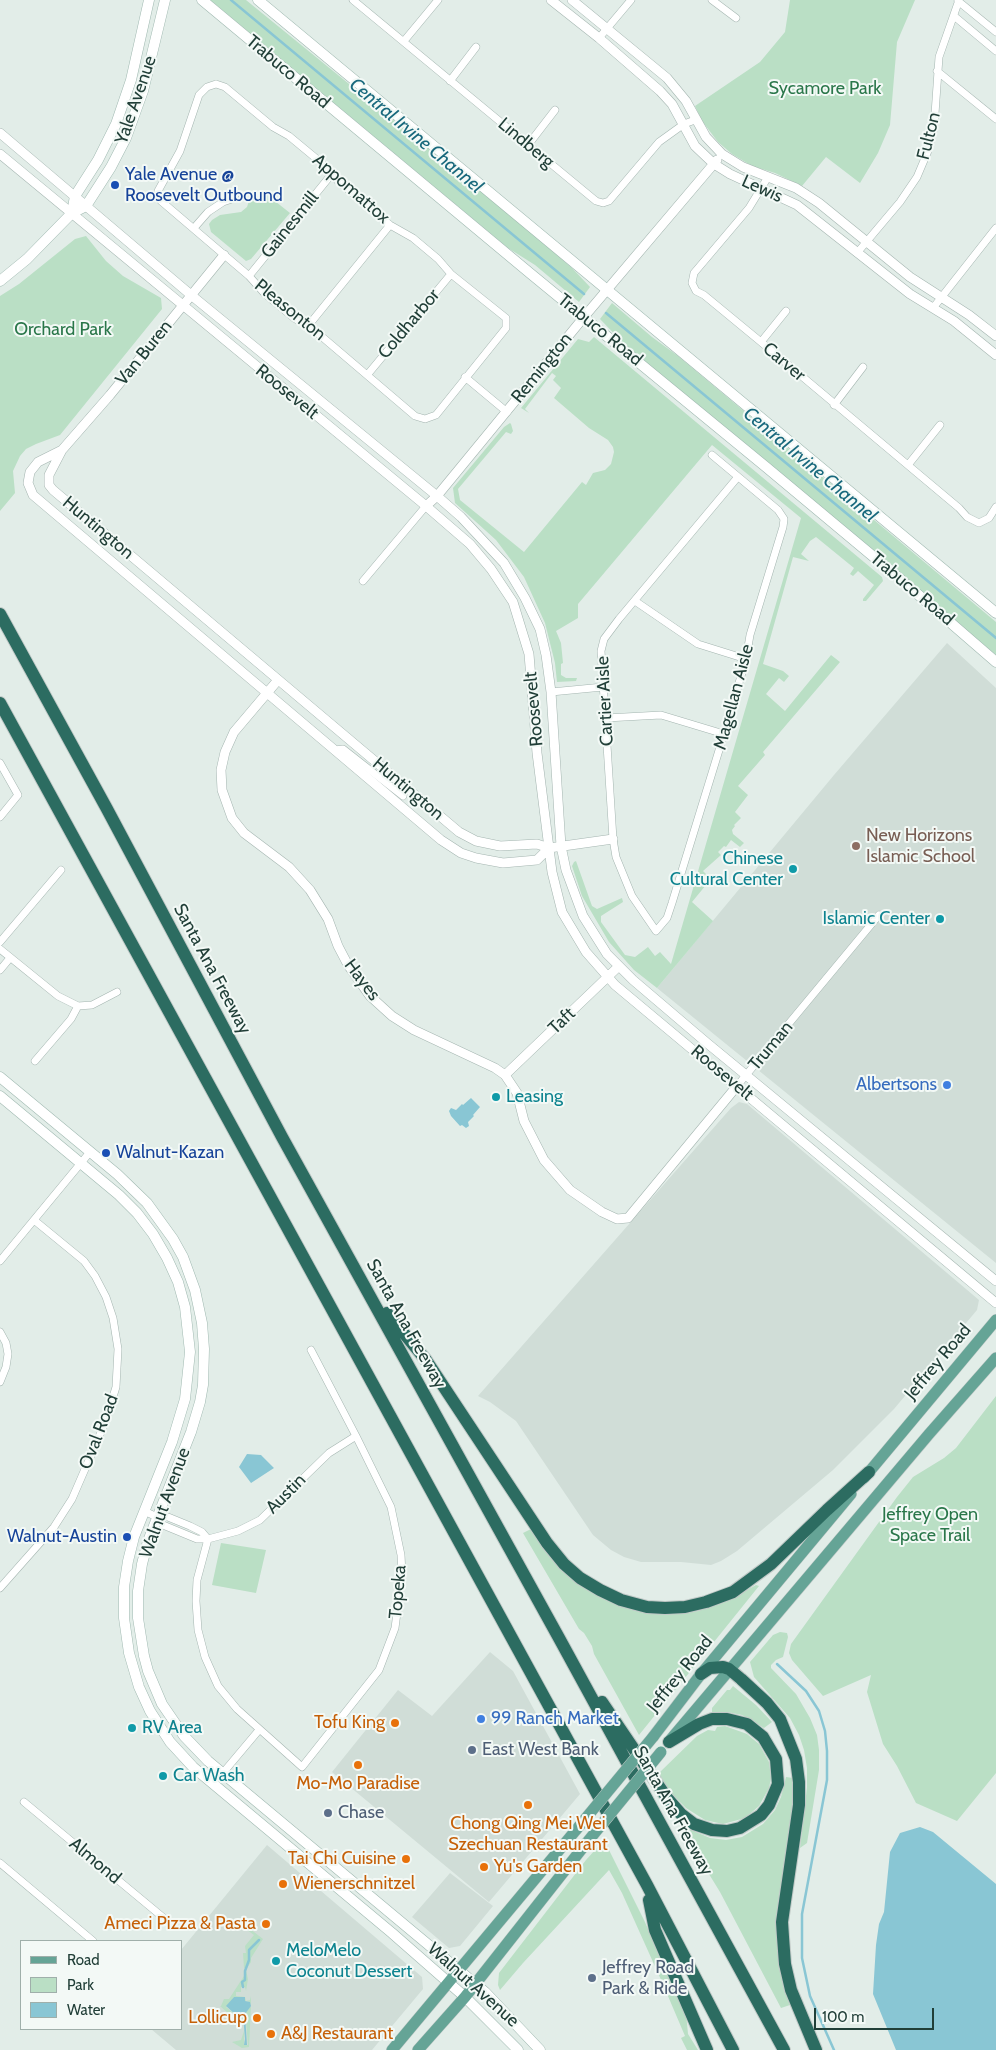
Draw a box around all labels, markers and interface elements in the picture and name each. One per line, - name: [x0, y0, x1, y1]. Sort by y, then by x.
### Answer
- street label: Trabuco Road: [242, 31, 334, 113]
- street label: Yale Avenue: [111, 53, 161, 147]
- water label: Central Irvine Channel: [345, 73, 487, 199]
- park label: Sycamore Park: [769, 78, 881, 100]
- street label: Fulton: [913, 110, 945, 162]
- street label: Lindberg: [494, 113, 558, 173]
- street label: Appomattox: [308, 150, 394, 228]
- place label: Yale Avenue @ Roosevelt Outbound: [125, 164, 283, 206]
- street label: Lewis: [738, 171, 786, 207]
- marker: Yale Avenue @ Roosevelt Outbound: [109, 179, 121, 191]
- street label: Gainesmill: [257, 187, 323, 263]
- street label: Pleasonton: [250, 275, 330, 345]
- street label: Coldharbor: [374, 285, 444, 363]
- street label: Trabuco Road: [553, 289, 647, 371]
- street label: Van Buren: [111, 316, 177, 390]
- park label: Orchard Park: [14, 319, 112, 341]
- street label: Remington: [507, 328, 577, 408]
- street label: Carver: [758, 338, 810, 386]
- street label: Roosevelt: [251, 360, 323, 424]
- water label: Central Irvine Channel: [739, 402, 881, 528]
- street label: Huntington: [58, 492, 138, 564]
- street label: Trabuco Road: [866, 548, 958, 630]
- street label: Magellan Aisle: [710, 642, 758, 752]
- street label: Cartier Aisle: [592, 656, 618, 746]
- street label: Roosevelt: [520, 671, 548, 747]
- street label: Huntington: [368, 753, 448, 825]
- place label: New Horizons Islamic School: [866, 825, 975, 868]
- marker: New Horizons Islamic School: [850, 840, 862, 852]
- place label: Chinese Cultural Center: [670, 848, 783, 891]
- marker: Chinese Cultural Center: [787, 863, 799, 875]
- street label: Santa Ana Freeway: [169, 900, 255, 1038]
- place label: Islamic Center: [823, 908, 930, 930]
- marker: Islamic Center: [934, 913, 946, 925]
- street label: Hayes: [339, 955, 385, 1005]
- street label: Taft: [544, 1003, 580, 1039]
- street label: Truman: [744, 1017, 798, 1075]
- street label: Roosevelt: [686, 1041, 758, 1105]
- place label: Albertsons: [856, 1074, 937, 1096]
- marker: Albertsons: [941, 1079, 953, 1091]
- place label: Leasing: [506, 1086, 563, 1108]
- marker: Leasing: [490, 1091, 502, 1103]
- place label: Walnut-Kazan: [116, 1142, 224, 1164]
- marker: Walnut-Kazan: [100, 1147, 112, 1159]
- street label: Santa Ana Freeway: [362, 1256, 450, 1392]
- street label: Jeffrey Road: [900, 1320, 976, 1404]
- street label: Oval Road: [75, 1391, 123, 1473]
- street label: Walnut Avenue: [135, 1445, 195, 1561]
- street label: Austin: [261, 1469, 311, 1519]
- park label: Jeffrey Open Space Trail: [882, 1504, 978, 1546]
- place label: Walnut-Austin: [7, 1526, 117, 1548]
- marker: Walnut-Austin: [121, 1531, 133, 1543]
- street label: Topeka: [385, 1564, 411, 1620]
- street label: Jeffrey Road: [643, 1631, 717, 1717]
- place label: 99 Ranch Market: [491, 1708, 619, 1730]
- place label: Tofu King: [314, 1712, 385, 1734]
- marker: 99 Ranch Market: [475, 1713, 487, 1725]
- place label: RV Area: [142, 1717, 202, 1739]
- marker: Tofu King: [389, 1717, 401, 1729]
- marker: RV Area: [126, 1722, 138, 1734]
- place label: East West Bank: [482, 1739, 599, 1761]
- street label: Santa Ana Freeway: [629, 1743, 717, 1879]
- marker: East West Bank: [466, 1744, 478, 1756]
- marker: Mo-Mo Paradise: [352, 1759, 364, 1771]
- place label: Car Wash: [173, 1765, 245, 1787]
- marker: Car Wash: [157, 1770, 169, 1782]
- place label: Mo-Mo Paradise: [296, 1773, 420, 1795]
- marker: Chong Qing Mei Wei Szechuan Restaurant: [522, 1799, 534, 1811]
- place label: Chase: [338, 1802, 384, 1824]
- marker: Chase: [322, 1807, 334, 1819]
- place label: Chong Qing Mei Wei Szechuan Restaurant: [448, 1813, 608, 1856]
- street label: Almond: [65, 1833, 125, 1889]
- place label: Tai Chi Cuisine: [288, 1848, 396, 1870]
- marker: Tai Chi Cuisine: [400, 1853, 412, 1865]
- place label: Yu's Garden: [494, 1856, 582, 1878]
- marker: Yu's Garden: [478, 1861, 490, 1873]
- place label: Wienerschnitzel: [293, 1873, 415, 1895]
- marker: Wienerschnitzel: [277, 1878, 289, 1890]
- place label: Ameci Pizza & Pasta: [104, 1913, 256, 1935]
- marker: Ameci Pizza & Pasta: [260, 1918, 272, 1930]
- street label: Walnut Avenue: [423, 1938, 523, 2032]
- legend: [20, 1940, 182, 2030]
- place label: MeloMelo Coconut Dessert: [286, 1940, 412, 1982]
- text: Road: [67, 1951, 100, 1969]
- marker: MeloMelo Coconut Dessert: [270, 1955, 282, 1967]
- place label: Jeffrey Road Park & Ride: [602, 1957, 694, 2000]
- marker: Jeffrey Road Park & Ride: [586, 1972, 598, 1984]
- text: Park: [67, 1976, 94, 1994]
- scale bar: [816, 1998, 936, 2030]
- text: Water: [67, 2001, 105, 2019]
- place label: Lollicup: [188, 2007, 247, 2029]
- text: 100 m: [822, 2008, 864, 2026]
- marker: Lollicup: [251, 2012, 263, 2024]
- place label: A&J Restaurant: [281, 2023, 393, 2045]
- marker: A&J Restaurant: [265, 2028, 277, 2040]

